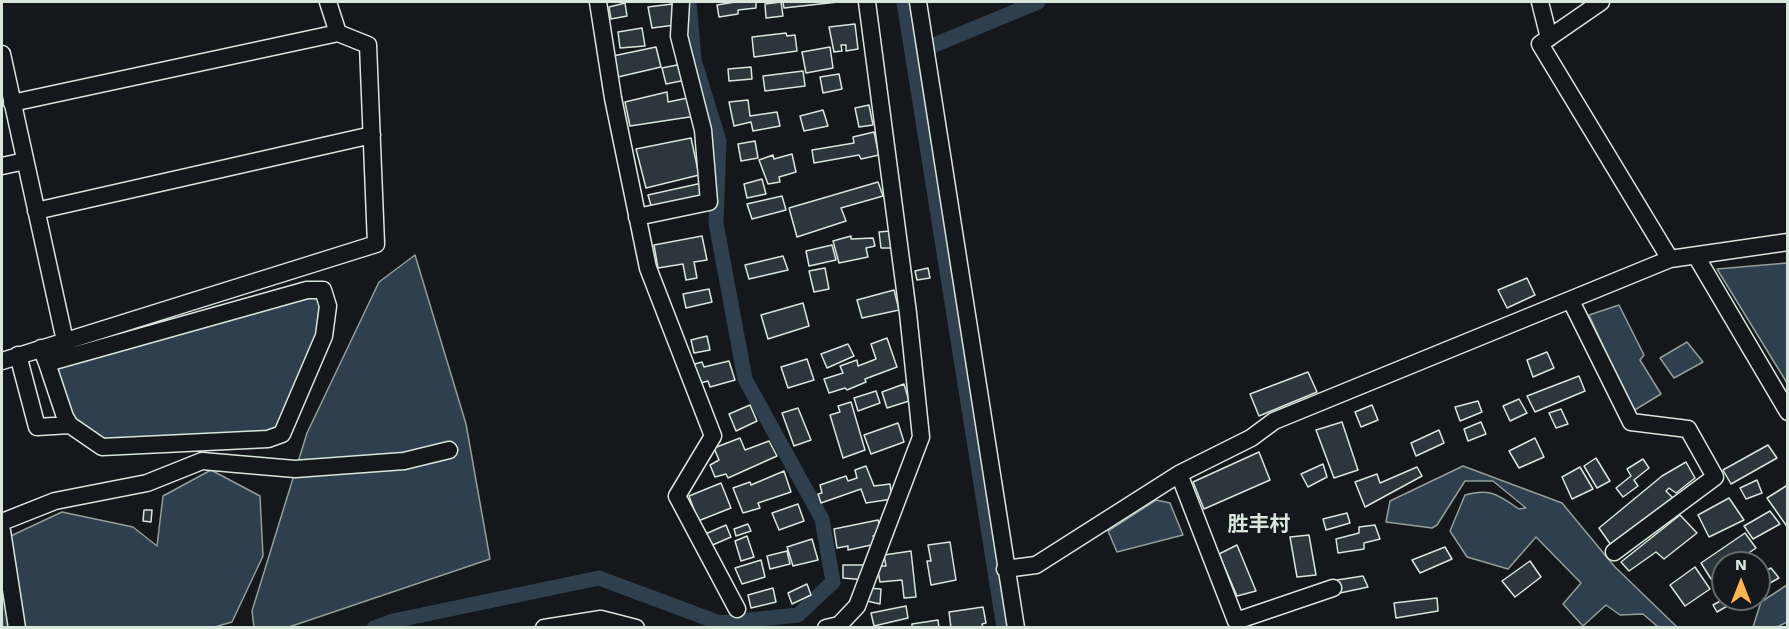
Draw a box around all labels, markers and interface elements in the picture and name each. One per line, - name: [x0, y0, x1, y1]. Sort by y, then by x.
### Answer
- district label: 胜丰村: [1228, 512, 1290, 538]
- north arrow: [1711, 551, 1771, 611]
- text: N: [1735, 555, 1747, 574]

